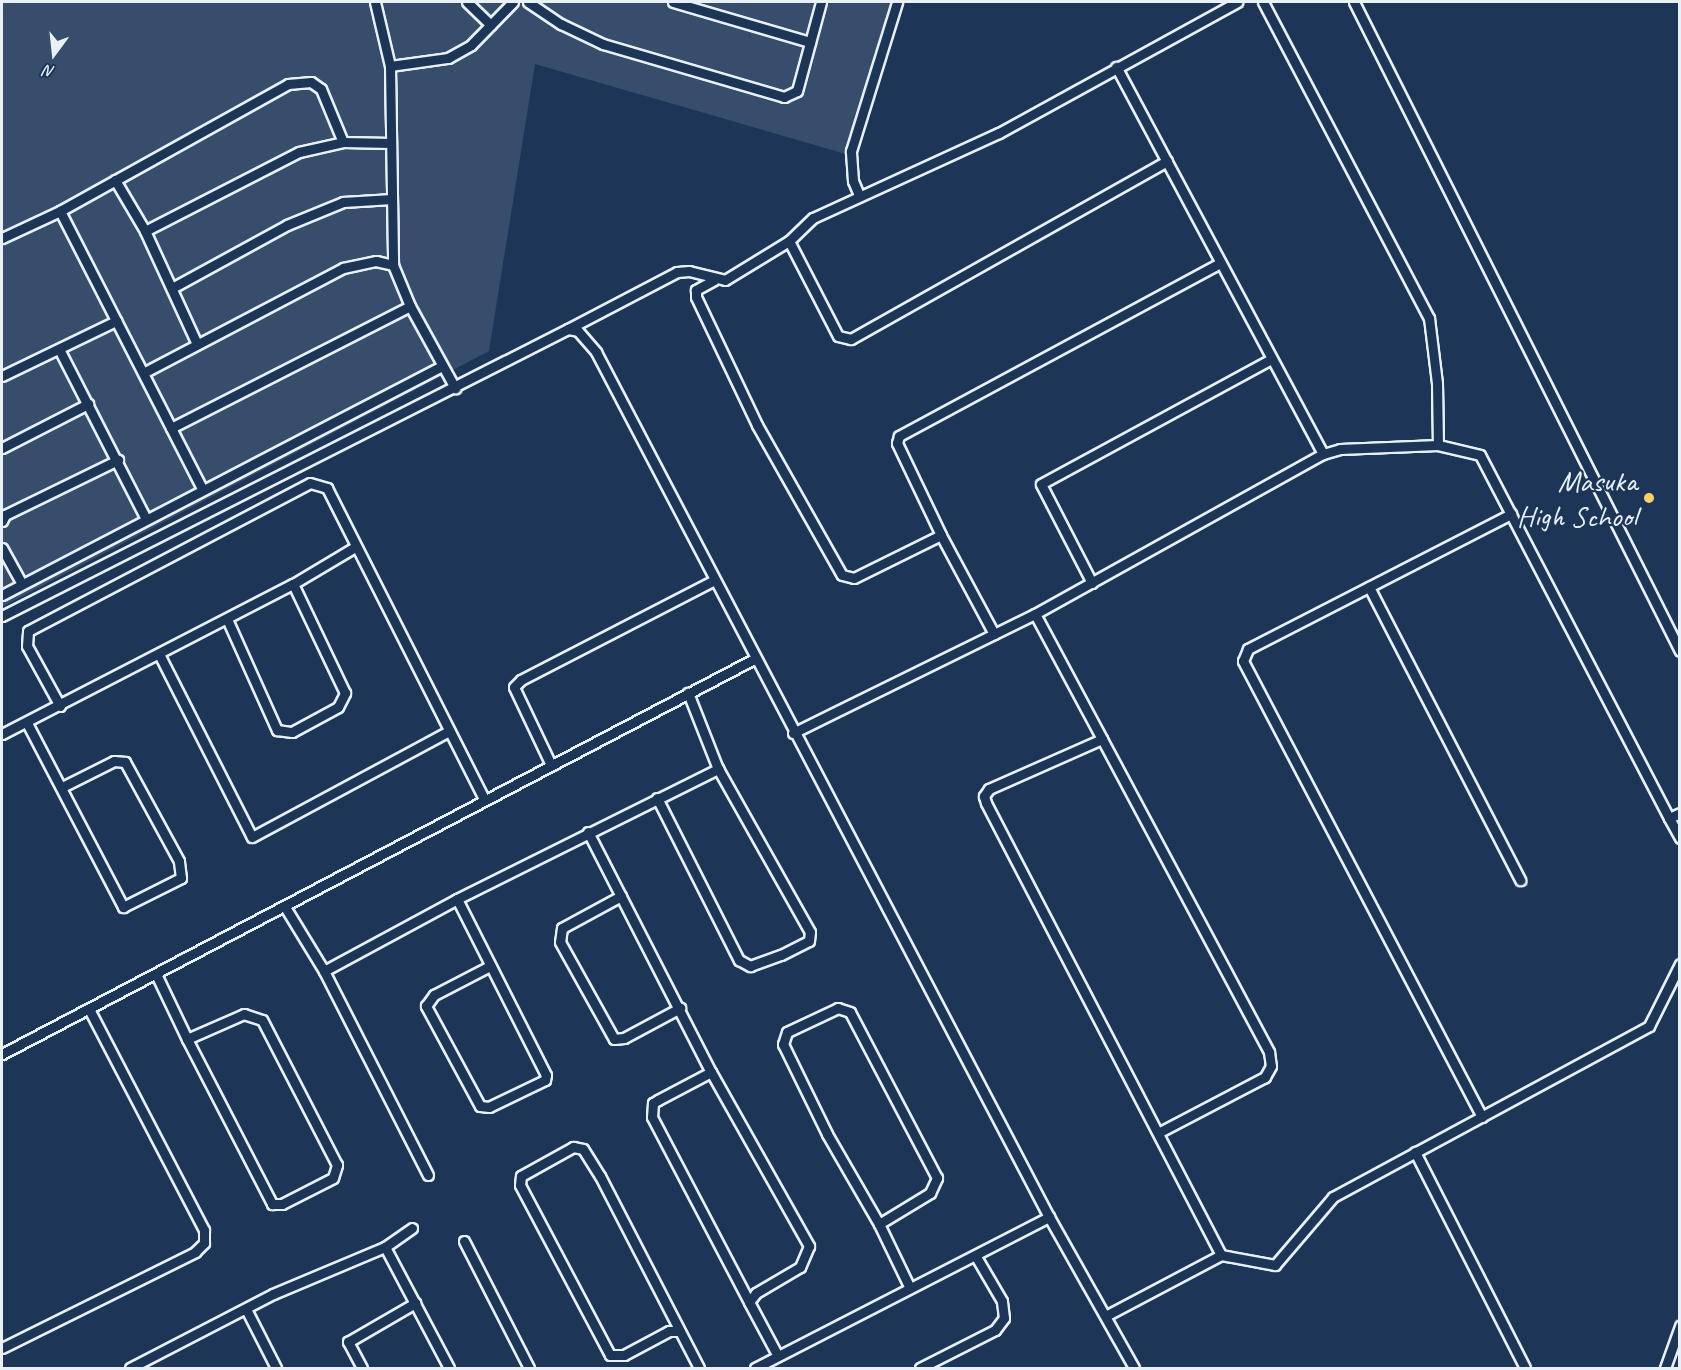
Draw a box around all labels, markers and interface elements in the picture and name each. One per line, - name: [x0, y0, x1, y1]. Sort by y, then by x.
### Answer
- north arrow: [24, 24, 84, 84]
- text: N: [42, 60, 57, 82]
- place label: Masuka High School: [1518, 463, 1637, 534]
- marker: Masuka High School: [1642, 491, 1656, 505]

